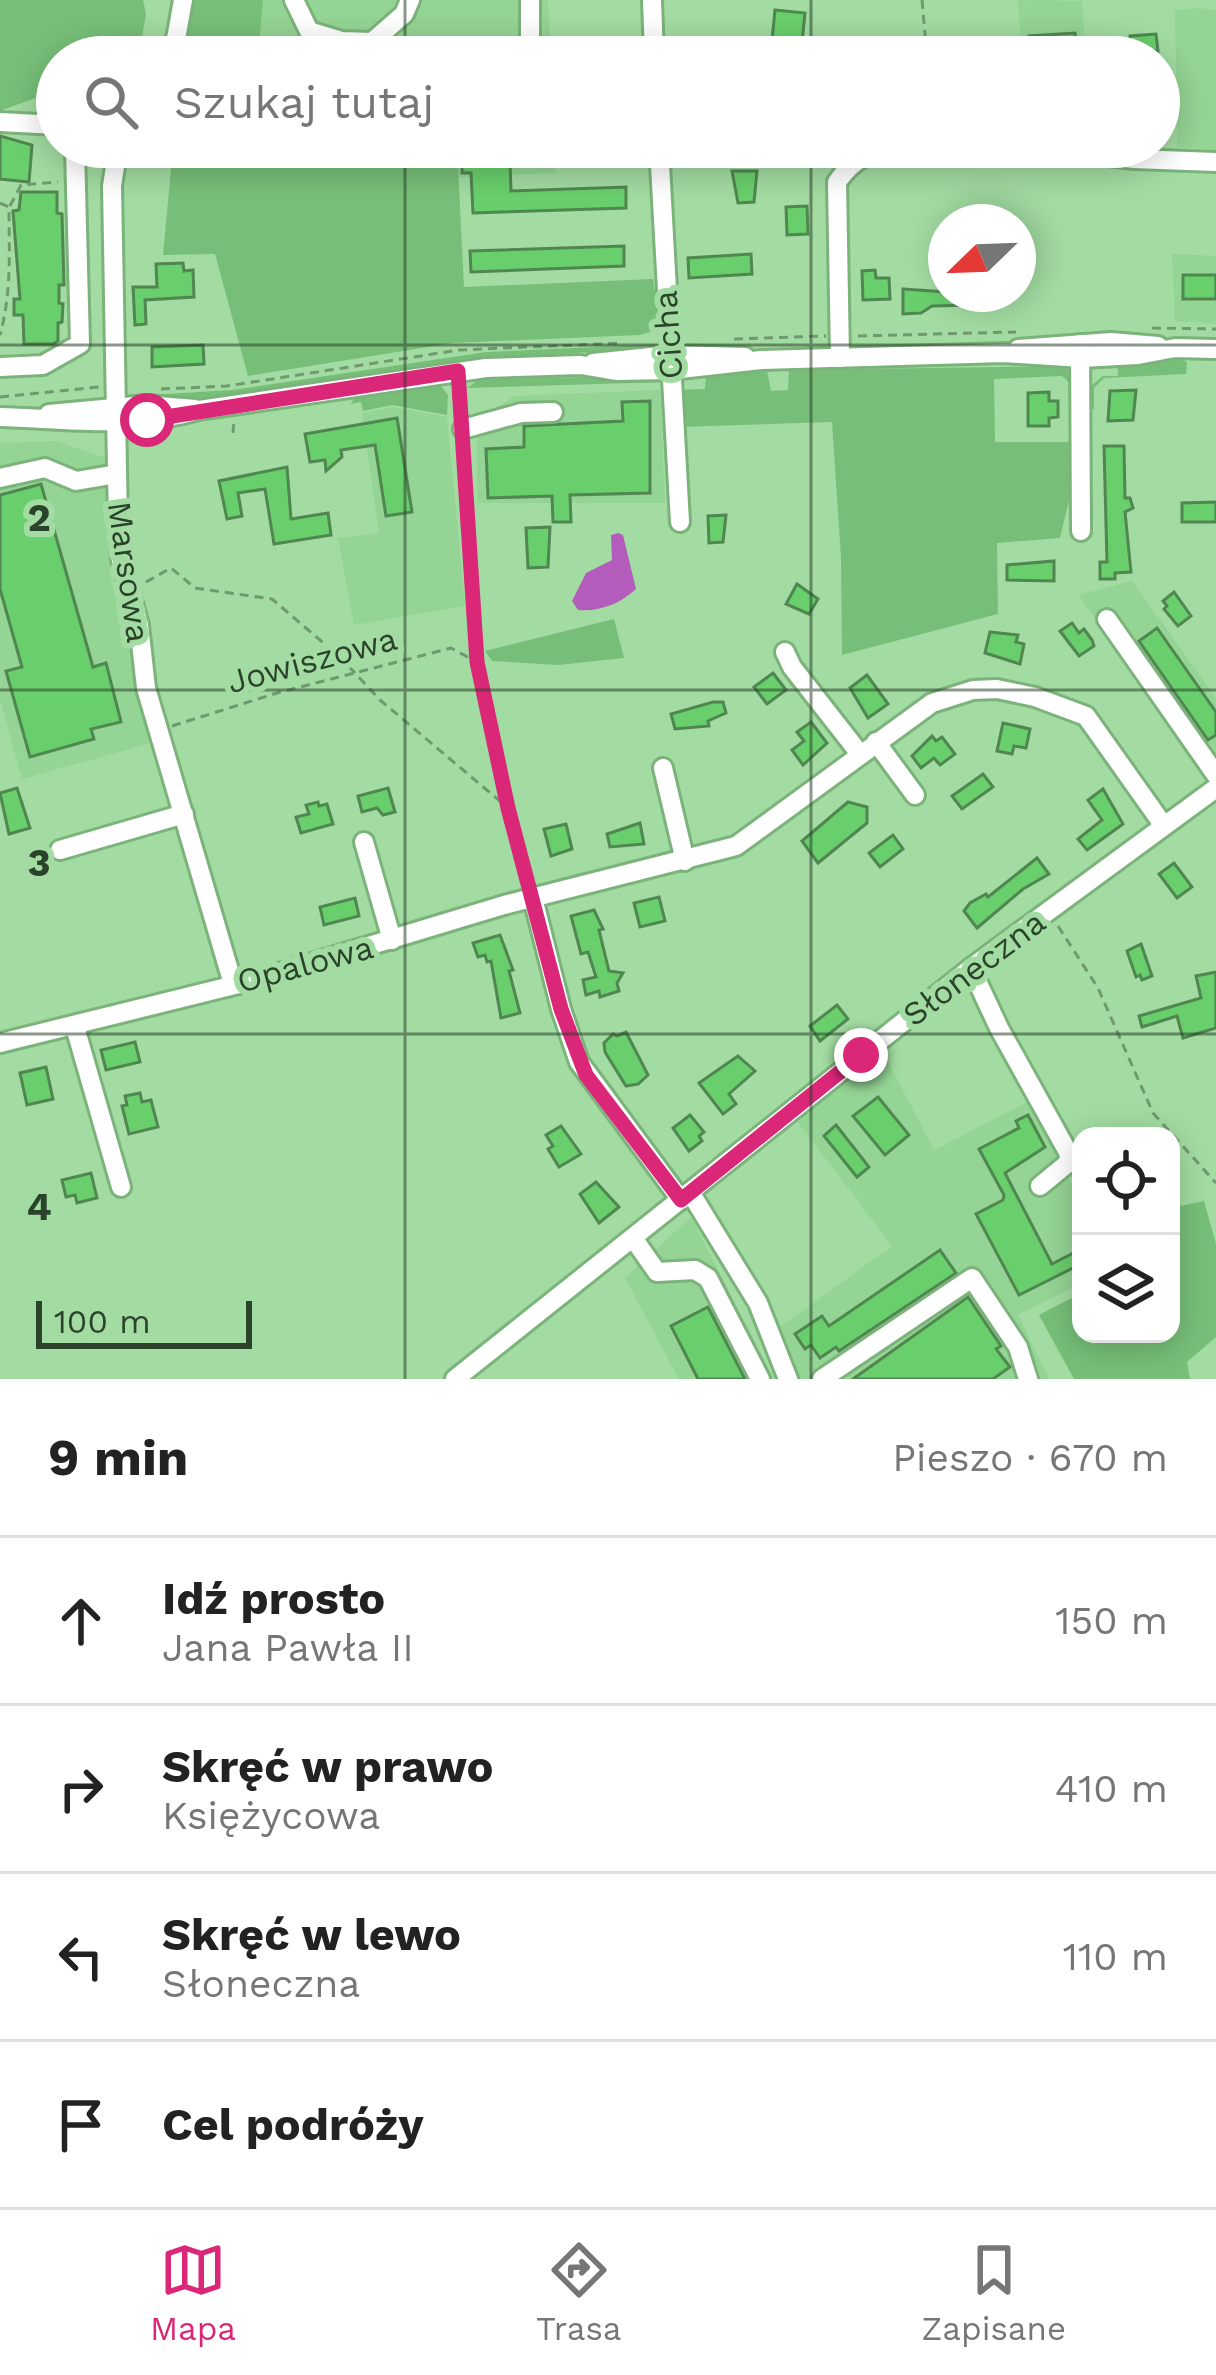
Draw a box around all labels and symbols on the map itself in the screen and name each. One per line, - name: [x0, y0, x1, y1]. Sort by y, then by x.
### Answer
- north arrow: [928, 204, 1036, 312]
- street label: Cicha: [645, 289, 691, 381]
- route start: [120, 393, 174, 447]
- text: 2: [27, 495, 51, 540]
- street label: Marsowa: [100, 499, 158, 645]
- street label: Jowiszowa: [223, 619, 401, 701]
- text: 3: [27, 840, 51, 885]
- street label: Słoneczna: [895, 902, 1053, 1034]
- street label: Opalowa: [233, 927, 377, 1001]
- route end: [834, 1028, 888, 1082]
- text: 4: [26, 1184, 52, 1229]
- scale bar: [36, 1295, 252, 1348]

